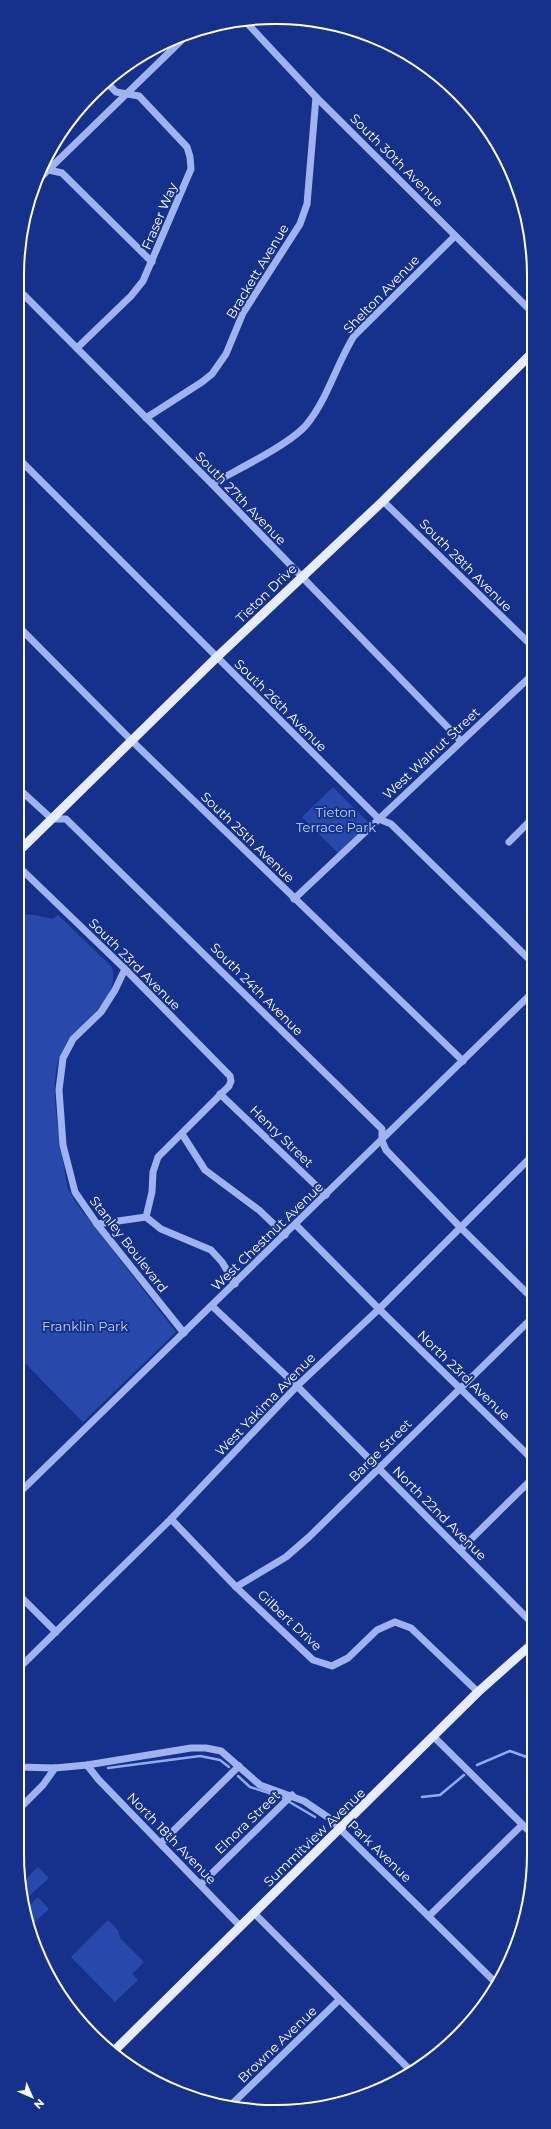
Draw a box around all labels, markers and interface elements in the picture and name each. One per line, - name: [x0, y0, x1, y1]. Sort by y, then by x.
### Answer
- street label: South 30th Avenue: [347, 110, 447, 210]
- street label: Fraser Way: [138, 179, 181, 252]
- street label: Brackett Avenue: [222, 221, 292, 321]
- street label: Shelton Avenue: [340, 251, 422, 336]
- street label: South 27th Avenue: [192, 448, 290, 548]
- street label: South 28th Avenue: [416, 515, 516, 615]
- street label: Tieton Drive: [232, 560, 300, 626]
- street label: South 26th Avenue: [231, 655, 331, 755]
- street label: West Walnut Street: [379, 704, 483, 802]
- street label: South 25th Avenue: [198, 788, 298, 886]
- park label: Tieton Terrace Park: [296, 804, 376, 835]
- street label: South 23rd Avenue: [86, 915, 184, 1013]
- street label: South 24th Avenue: [207, 939, 307, 1039]
- street label: Henry Street: [247, 1102, 317, 1170]
- street label: West Chestnut Avenue: [208, 1178, 326, 1294]
- street label: Stanley Boulevard: [87, 1193, 171, 1295]
- park label: Franklin Park: [42, 1318, 128, 1334]
- street label: North 23rd Avenue: [414, 1327, 514, 1423]
- street label: West Yakima Avenue: [212, 1349, 318, 1459]
- street label: Barge Street: [345, 1415, 415, 1485]
- street label: North 22nd Avenue: [390, 1463, 490, 1563]
- street label: Gilbert Drive: [255, 1586, 325, 1654]
- street label: Summitview Avenue: [260, 1784, 368, 1890]
- street label: Elnora Street: [211, 1787, 283, 1857]
- street label: North 18th Avenue: [124, 1789, 220, 1887]
- street label: Park Avenue: [345, 1817, 415, 1885]
- street label: Browne Avenue: [234, 2002, 320, 2086]
- north arrow: [12, 2077, 52, 2117]
- text: N: [31, 2096, 47, 2112]

